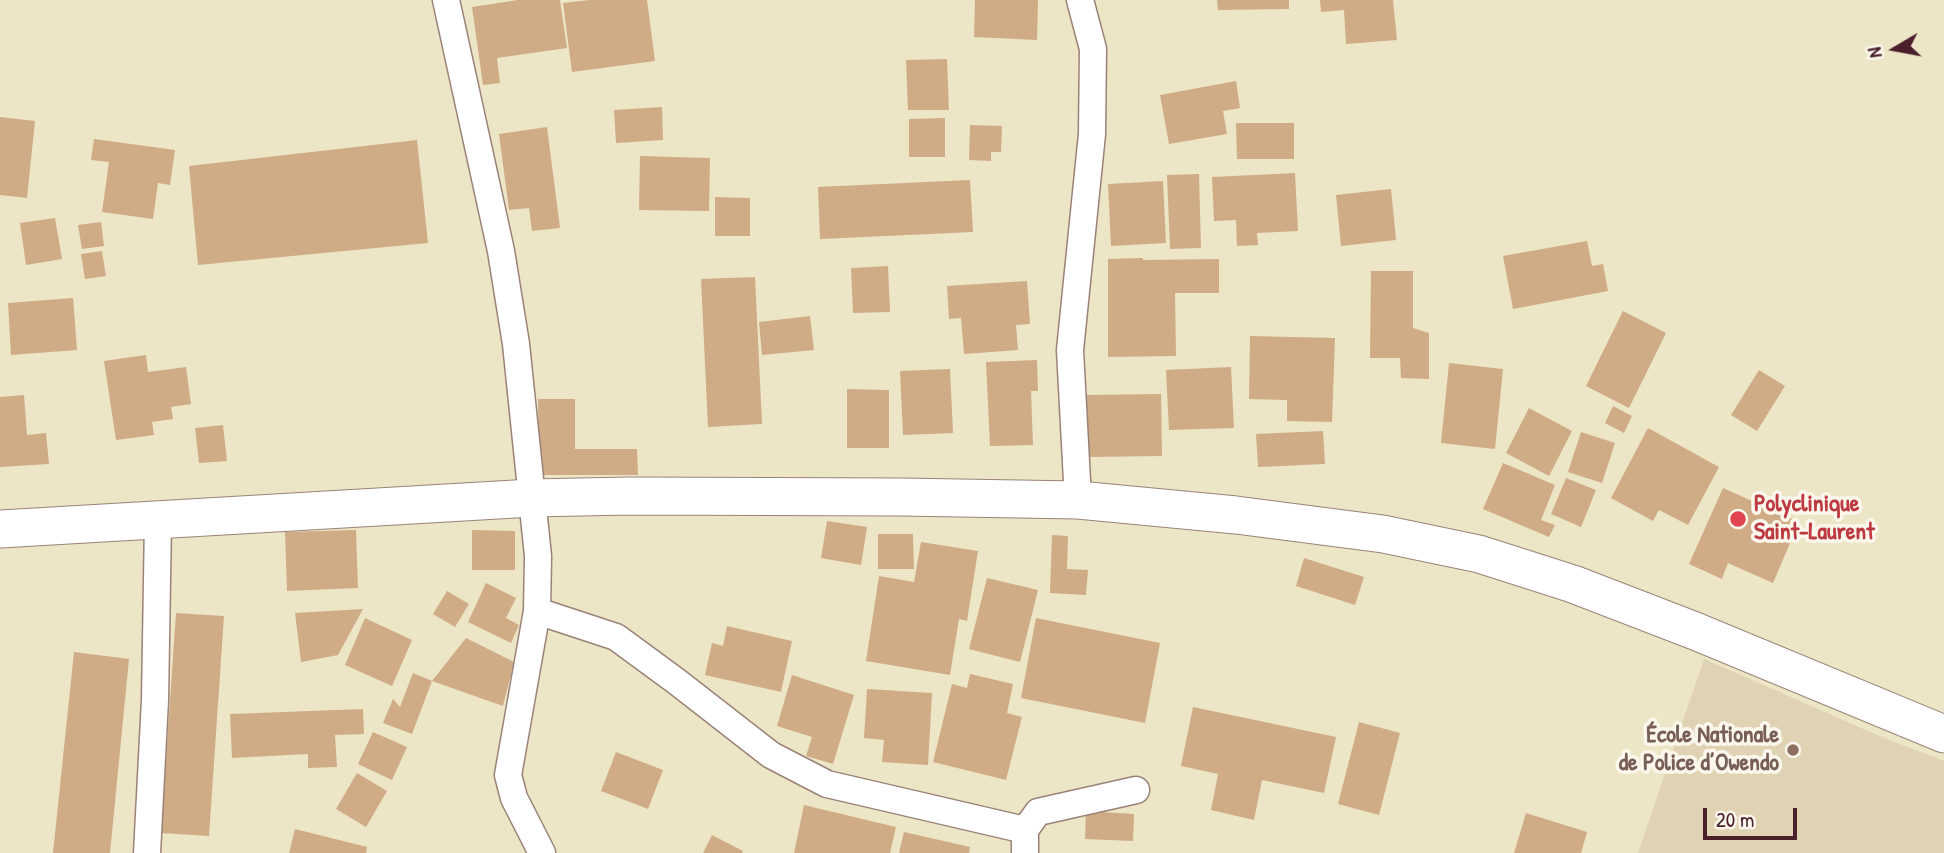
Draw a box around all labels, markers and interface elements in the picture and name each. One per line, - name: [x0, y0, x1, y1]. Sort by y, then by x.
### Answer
- north arrow: [1860, 14, 1930, 84]
- text: N: [1861, 45, 1888, 60]
- place label: Polyclinique Saint-Laurent: [1754, 491, 1874, 547]
- marker: Polyclinique Saint-Laurent: [1728, 509, 1748, 529]
- place label: École Nationale de Police d’Owendo: [1619, 722, 1779, 778]
- marker: École Nationale de Police d’Owendo: [1785, 742, 1801, 758]
- scale bar: [1706, 794, 1800, 838]
- text: 20 m: [1716, 805, 1754, 834]

